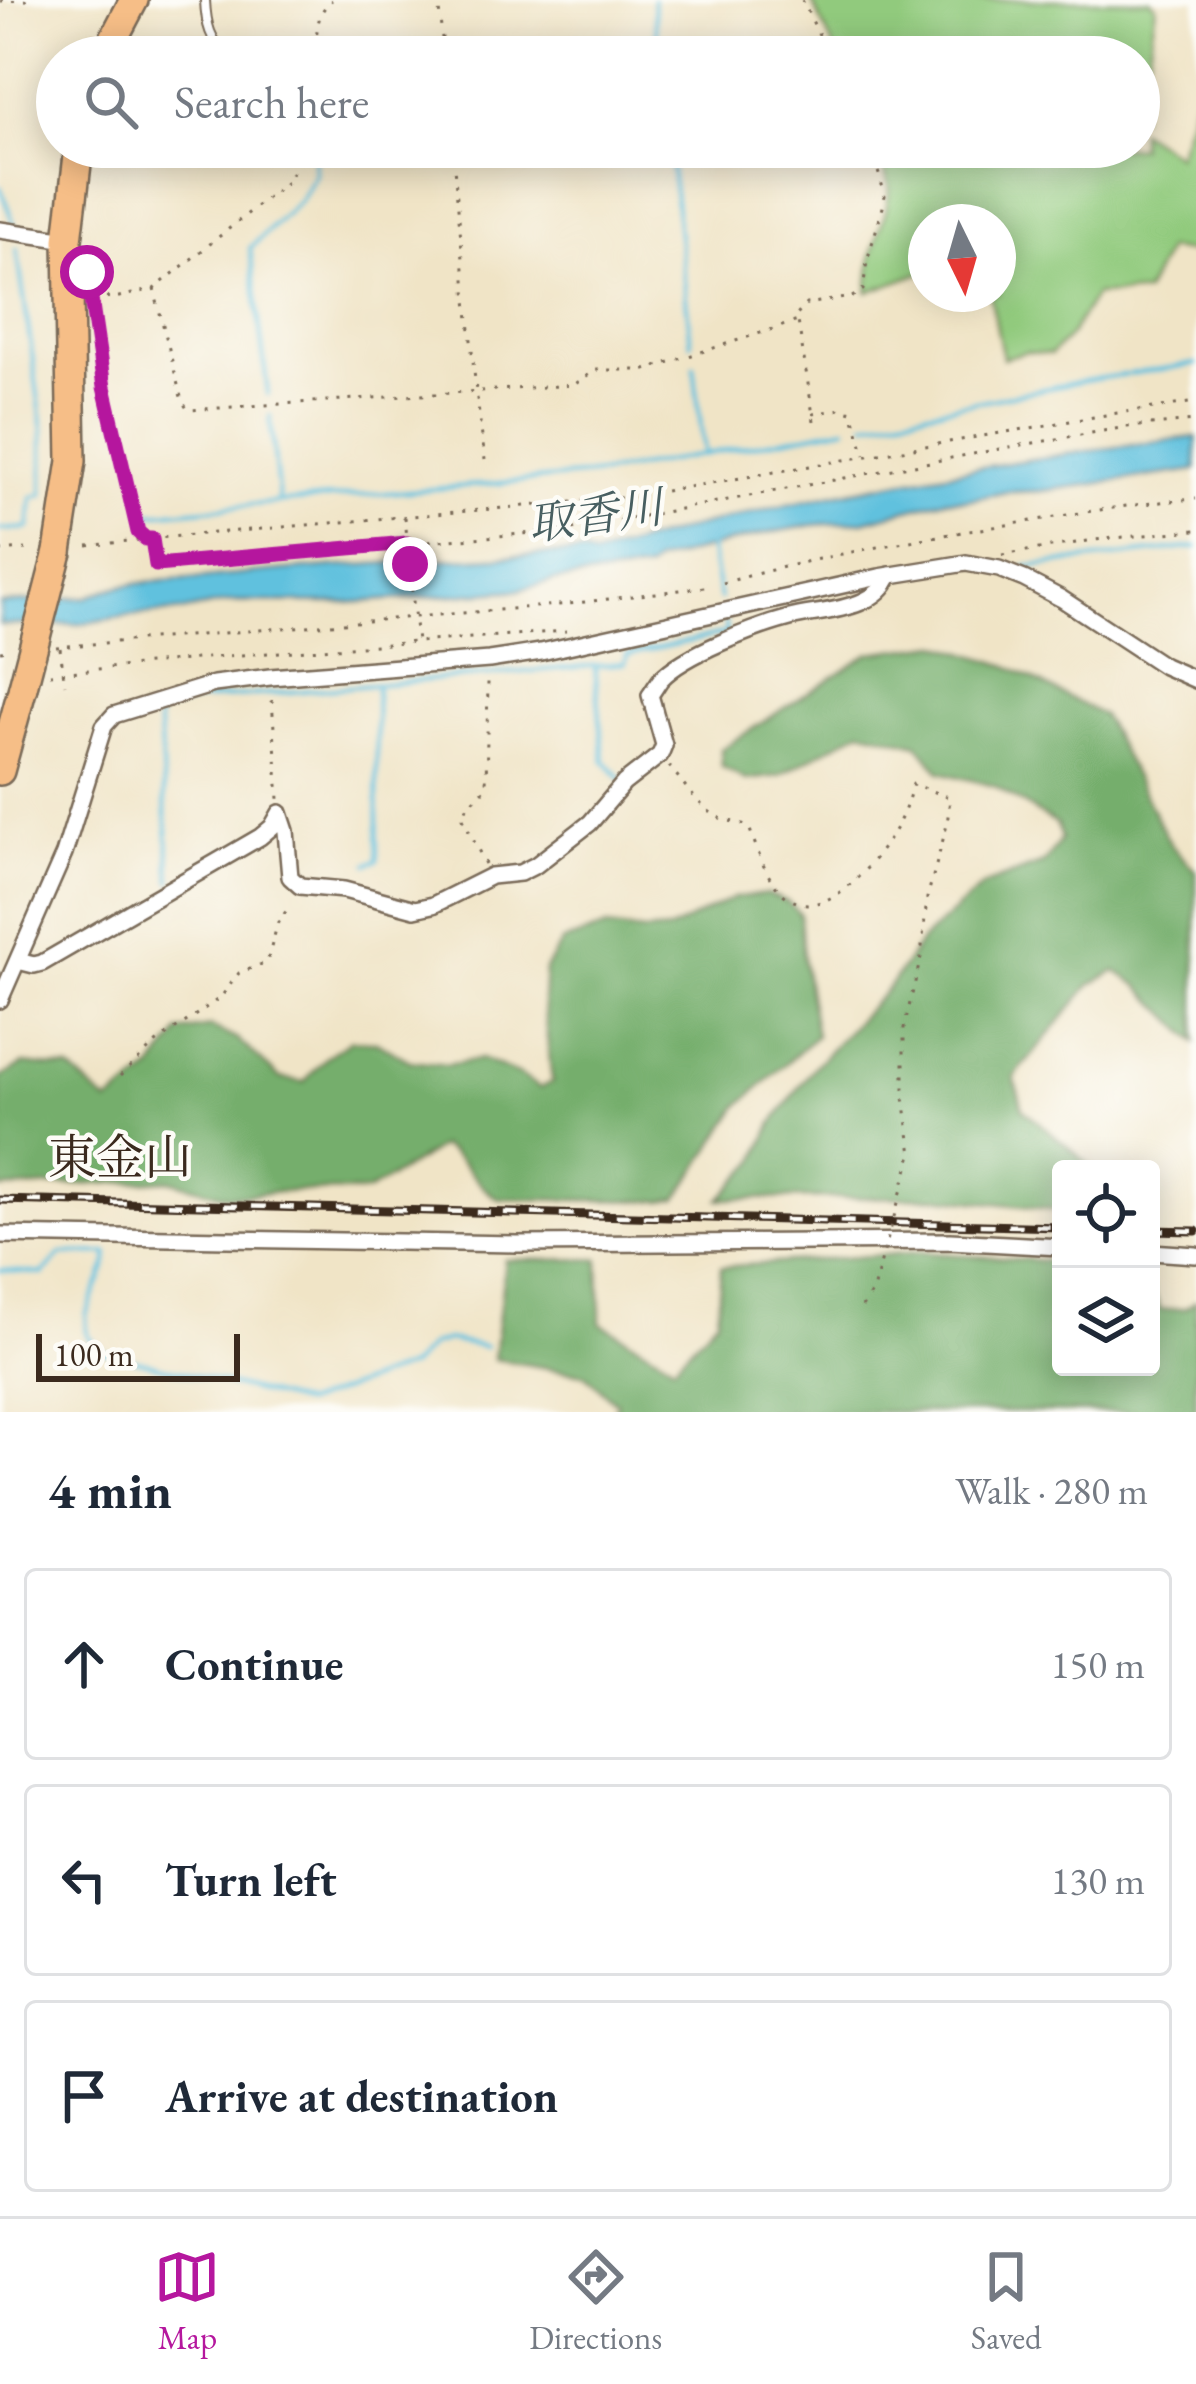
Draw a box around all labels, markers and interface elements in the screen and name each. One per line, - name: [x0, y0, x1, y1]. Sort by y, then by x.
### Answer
- search box: [36, 36, 1160, 168]
- icon: search: [78, 69, 144, 135]
- text: Search here: [174, 73, 369, 131]
- north arrow: [908, 204, 1016, 312]
- route start: [60, 245, 114, 299]
- water label: 取香川: [524, 476, 671, 553]
- route end: [383, 537, 437, 591]
- district label: 東金山: [48, 1126, 192, 1188]
- map controls: [1052, 1160, 1160, 1376]
- button: locate: [1052, 1160, 1160, 1268]
- button: layers: [1052, 1268, 1160, 1376]
- scale bar: [36, 1328, 240, 1381]
- text: 100 m: [54, 1333, 134, 1376]
- text: 4 min: [48, 1457, 172, 1523]
- text: Walk · 280 m: [955, 1465, 1148, 1516]
- icon: ahead: [51, 1631, 117, 1697]
- text: Continue: [165, 1635, 343, 1693]
- text: 150 m: [1051, 1639, 1145, 1690]
- icon: left: [51, 1847, 117, 1913]
- text: Turn left: [165, 1851, 337, 1909]
- text: 130 m: [1051, 1855, 1145, 1906]
- icon: arrive: [51, 2063, 117, 2129]
- text: Arrive at destination: [165, 2067, 558, 2125]
- tab: Map: [154, 2244, 220, 2359]
- tab: Directions: [529, 2244, 662, 2359]
- tab: Saved: [971, 2244, 1042, 2359]

